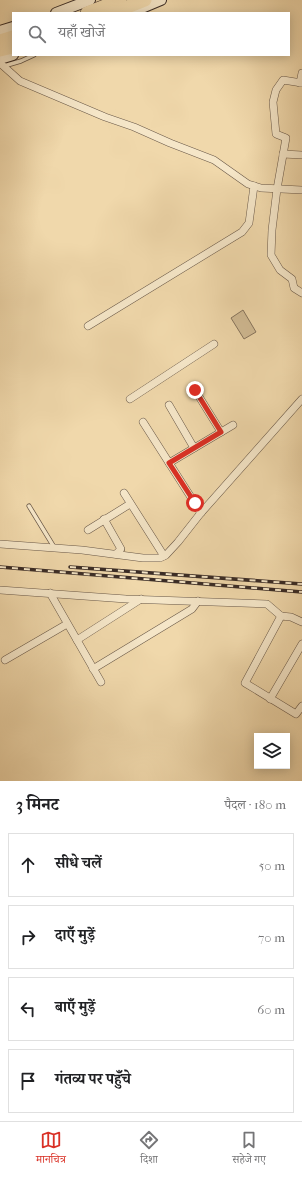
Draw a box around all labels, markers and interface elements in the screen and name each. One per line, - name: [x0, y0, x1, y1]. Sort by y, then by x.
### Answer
- search box: [12, 12, 290, 56]
- icon: search: [26, 23, 48, 45]
- text: यहाँ खोजें: [58, 23, 105, 41]
- route end: [186, 381, 204, 399]
- route start: [186, 494, 204, 512]
- map controls: [254, 733, 290, 769]
- button: layers: [254, 733, 290, 769]
- text: 3 मिनट: [16, 794, 59, 814]
- text: पैदल · 180 m: [225, 797, 286, 812]
- icon: ahead: [17, 854, 39, 876]
- text: सीधे चलें: [55, 854, 102, 872]
- text: 50 m: [259, 858, 285, 873]
- icon: right: [17, 926, 39, 948]
- text: दाएँ मुड़ें: [55, 926, 95, 944]
- text: 70 m: [258, 930, 285, 945]
- icon: left: [17, 998, 39, 1020]
- text: बाएँ मुड़ें: [55, 998, 95, 1016]
- text: 60 m: [257, 1002, 285, 1017]
- icon: arrive: [17, 1070, 39, 1092]
- text: गंतव्य पर पहुँचे: [55, 1070, 131, 1088]
- tab: मानचित्र: [36, 1129, 66, 1170]
- tab: दिशा: [138, 1129, 160, 1170]
- tab: सहेजे गए: [232, 1129, 266, 1170]

